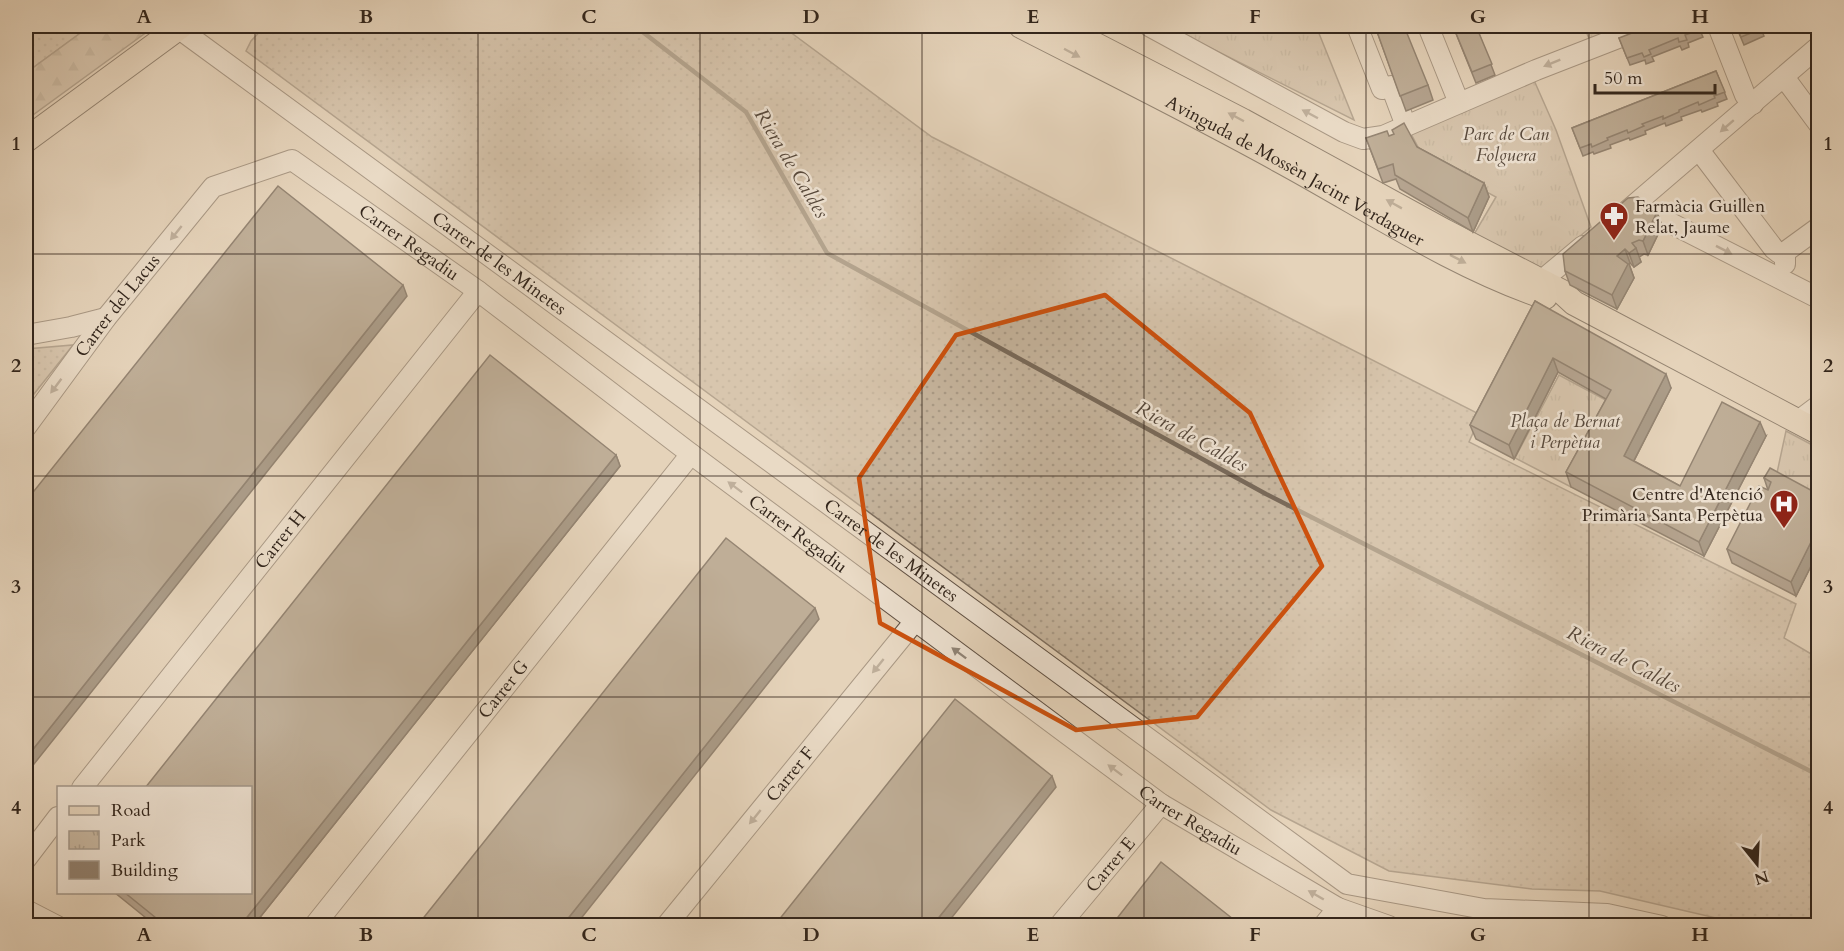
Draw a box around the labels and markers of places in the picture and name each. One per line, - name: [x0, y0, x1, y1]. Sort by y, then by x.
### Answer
- place label: Farmàcia Guillen Relat, Jaume: [1635, 194, 1766, 240]
- pharmacy icon: Farmàcia Guillen Relat, Jaume: [1598, 200, 1630, 242]
- place label: Centre d'Atenció Primària Santa Perpètua: [1582, 482, 1763, 528]
- hospital icon: Centre d'Atenció Primària Santa Perpètua: [1768, 488, 1800, 530]

